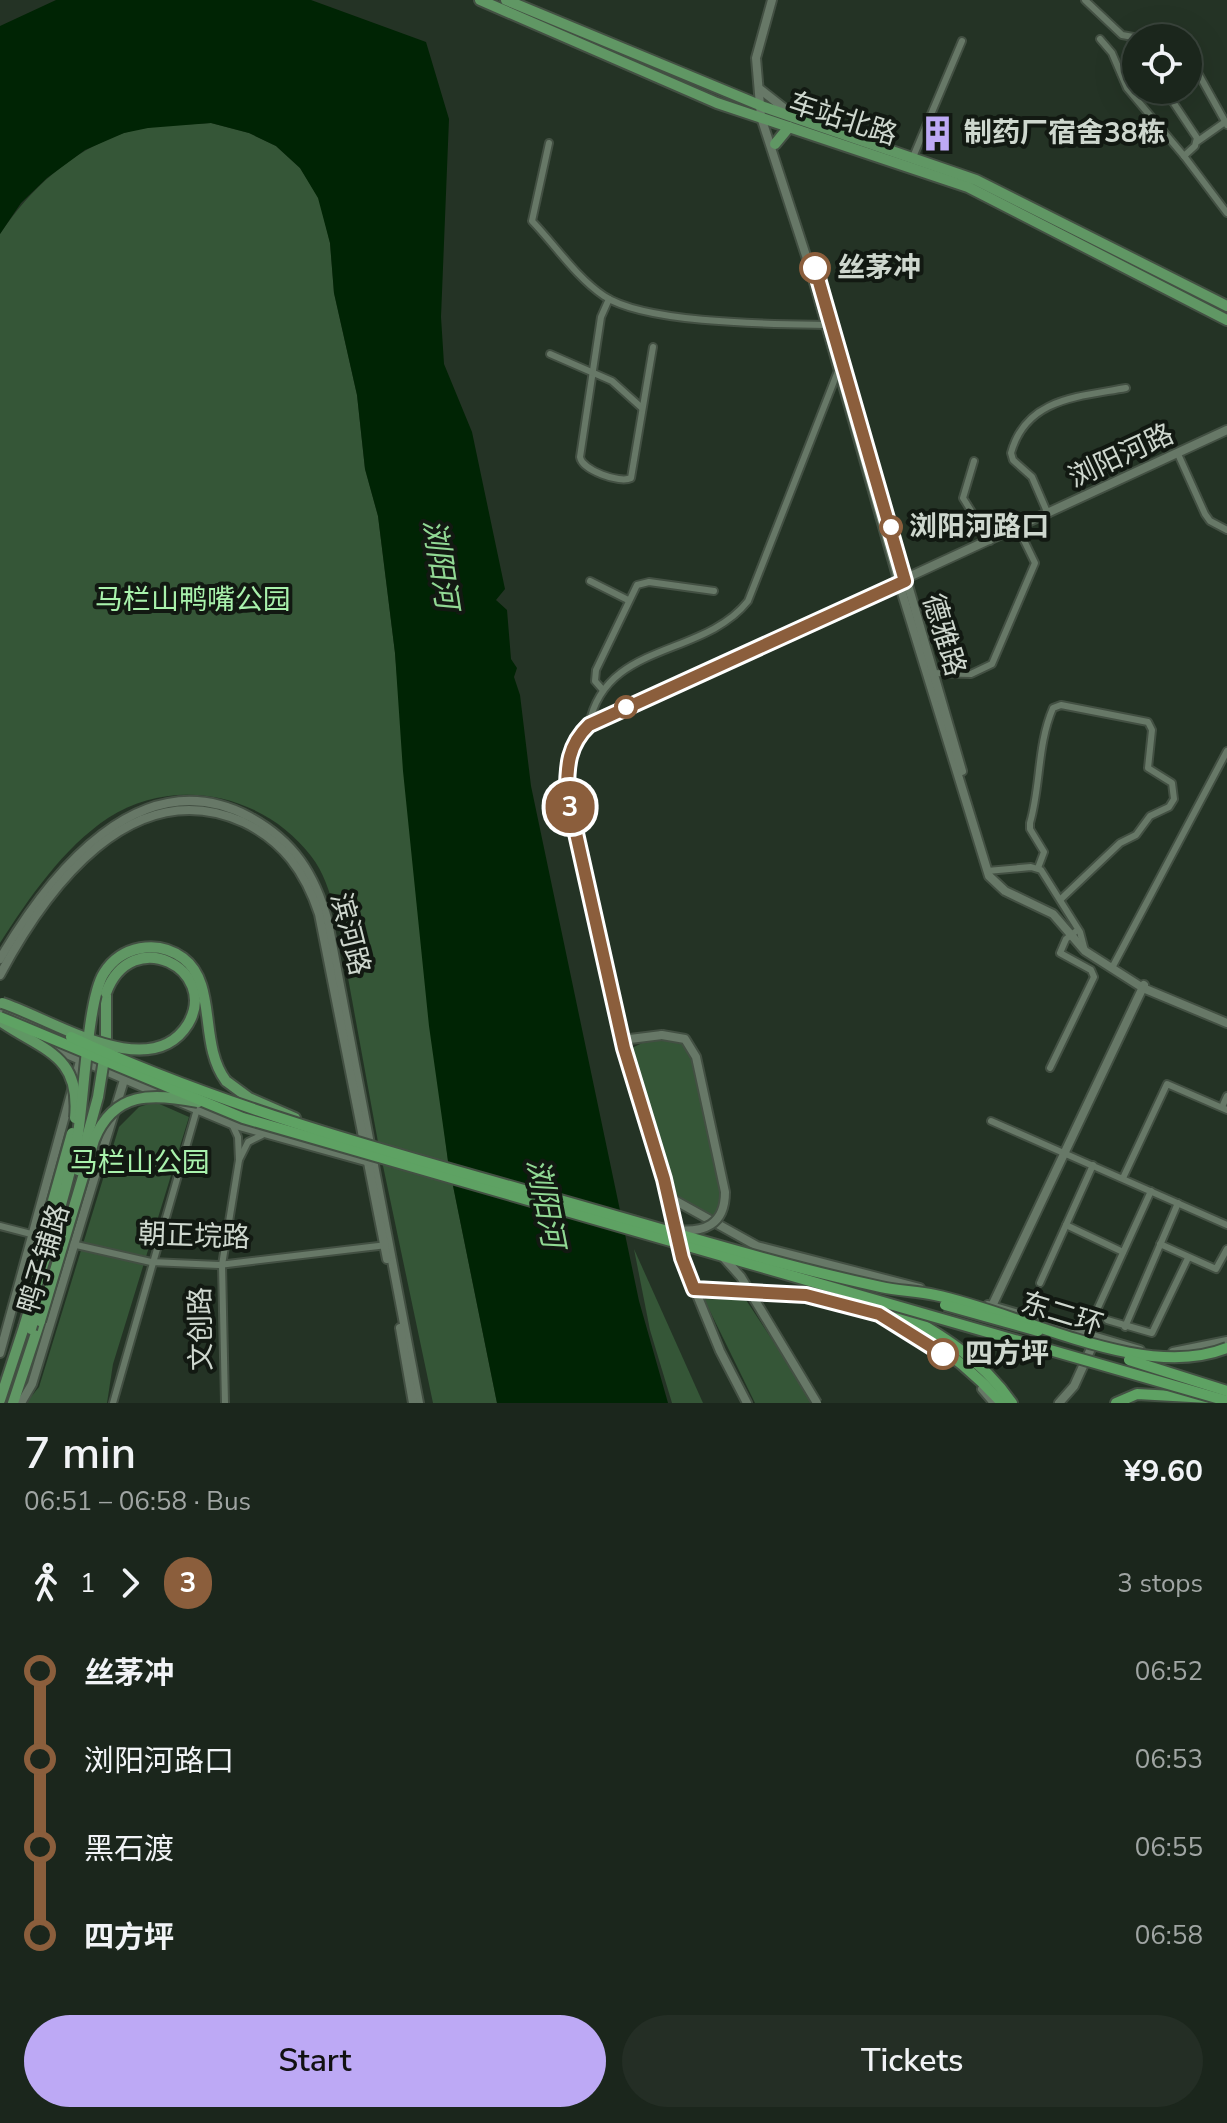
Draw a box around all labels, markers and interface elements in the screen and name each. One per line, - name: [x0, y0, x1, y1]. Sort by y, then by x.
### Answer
- map controls: [1122, 24, 1202, 104]
- button: locate: [1122, 24, 1202, 104]
- street label: 车站北路: [784, 84, 902, 154]
- building icon: 制药厂宿舍38栋: [919, 114, 957, 152]
- place label: 制药厂宿舍38栋: [964, 114, 1166, 152]
- place label: 丝茅冲: [837, 249, 921, 287]
- marker: 丝茅冲: [800, 253, 830, 283]
- street label: 浏阳河路: [1062, 415, 1180, 497]
- place label: 浏阳河路口: [909, 508, 1049, 546]
- water label: 浏阳河: [413, 516, 468, 617]
- marker: 浏阳河路口: [880, 516, 902, 538]
- park label: 马栏山鸭嘴公园: [95, 581, 291, 619]
- street label: 德雅路: [914, 589, 974, 681]
- unlabelled marker: [615, 696, 637, 718]
- line badge: 3: [544, 781, 596, 833]
- text: 3: [562, 788, 578, 826]
- street label: 滨河路: [321, 889, 379, 979]
- park label: 马栏山公园: [70, 1144, 210, 1182]
- water label: 浏阳河: [516, 1155, 575, 1256]
- street label: 鸭子铺路: [9, 1200, 79, 1318]
- street label: 朝正垸路: [137, 1215, 251, 1257]
- street label: 东二环: [1016, 1284, 1108, 1344]
- street label: 文创路: [181, 1287, 221, 1371]
- place label: 四方坪: [965, 1335, 1049, 1373]
- marker: 四方坪: [928, 1339, 958, 1369]
- text: 7 min: [24, 1424, 136, 1484]
- text: ¥9.60: [1124, 1451, 1203, 1492]
- text: 06:51 – 06:58 · Bus: [24, 1484, 251, 1519]
- icon: walk: [24, 1561, 68, 1605]
- icon: forward: [108, 1561, 152, 1605]
- text: 3: [180, 1564, 196, 1602]
- text: 1: [80, 1566, 96, 1601]
- text: 3 stops: [1117, 1566, 1203, 1601]
- text: 丝茅冲: [84, 1653, 174, 1694]
- text: 06:52: [1135, 1654, 1203, 1689]
- text: 浏阳河路口: [84, 1741, 234, 1782]
- text: 06:53: [1135, 1742, 1203, 1777]
- text: 黑石渡: [84, 1829, 174, 1870]
- text: 06:55: [1135, 1830, 1203, 1865]
- text: 四方坪: [84, 1917, 174, 1958]
- text: 06:58: [1135, 1918, 1203, 1953]
- button: Start: [24, 2015, 606, 2107]
- button: Tickets: [622, 2015, 1203, 2107]

